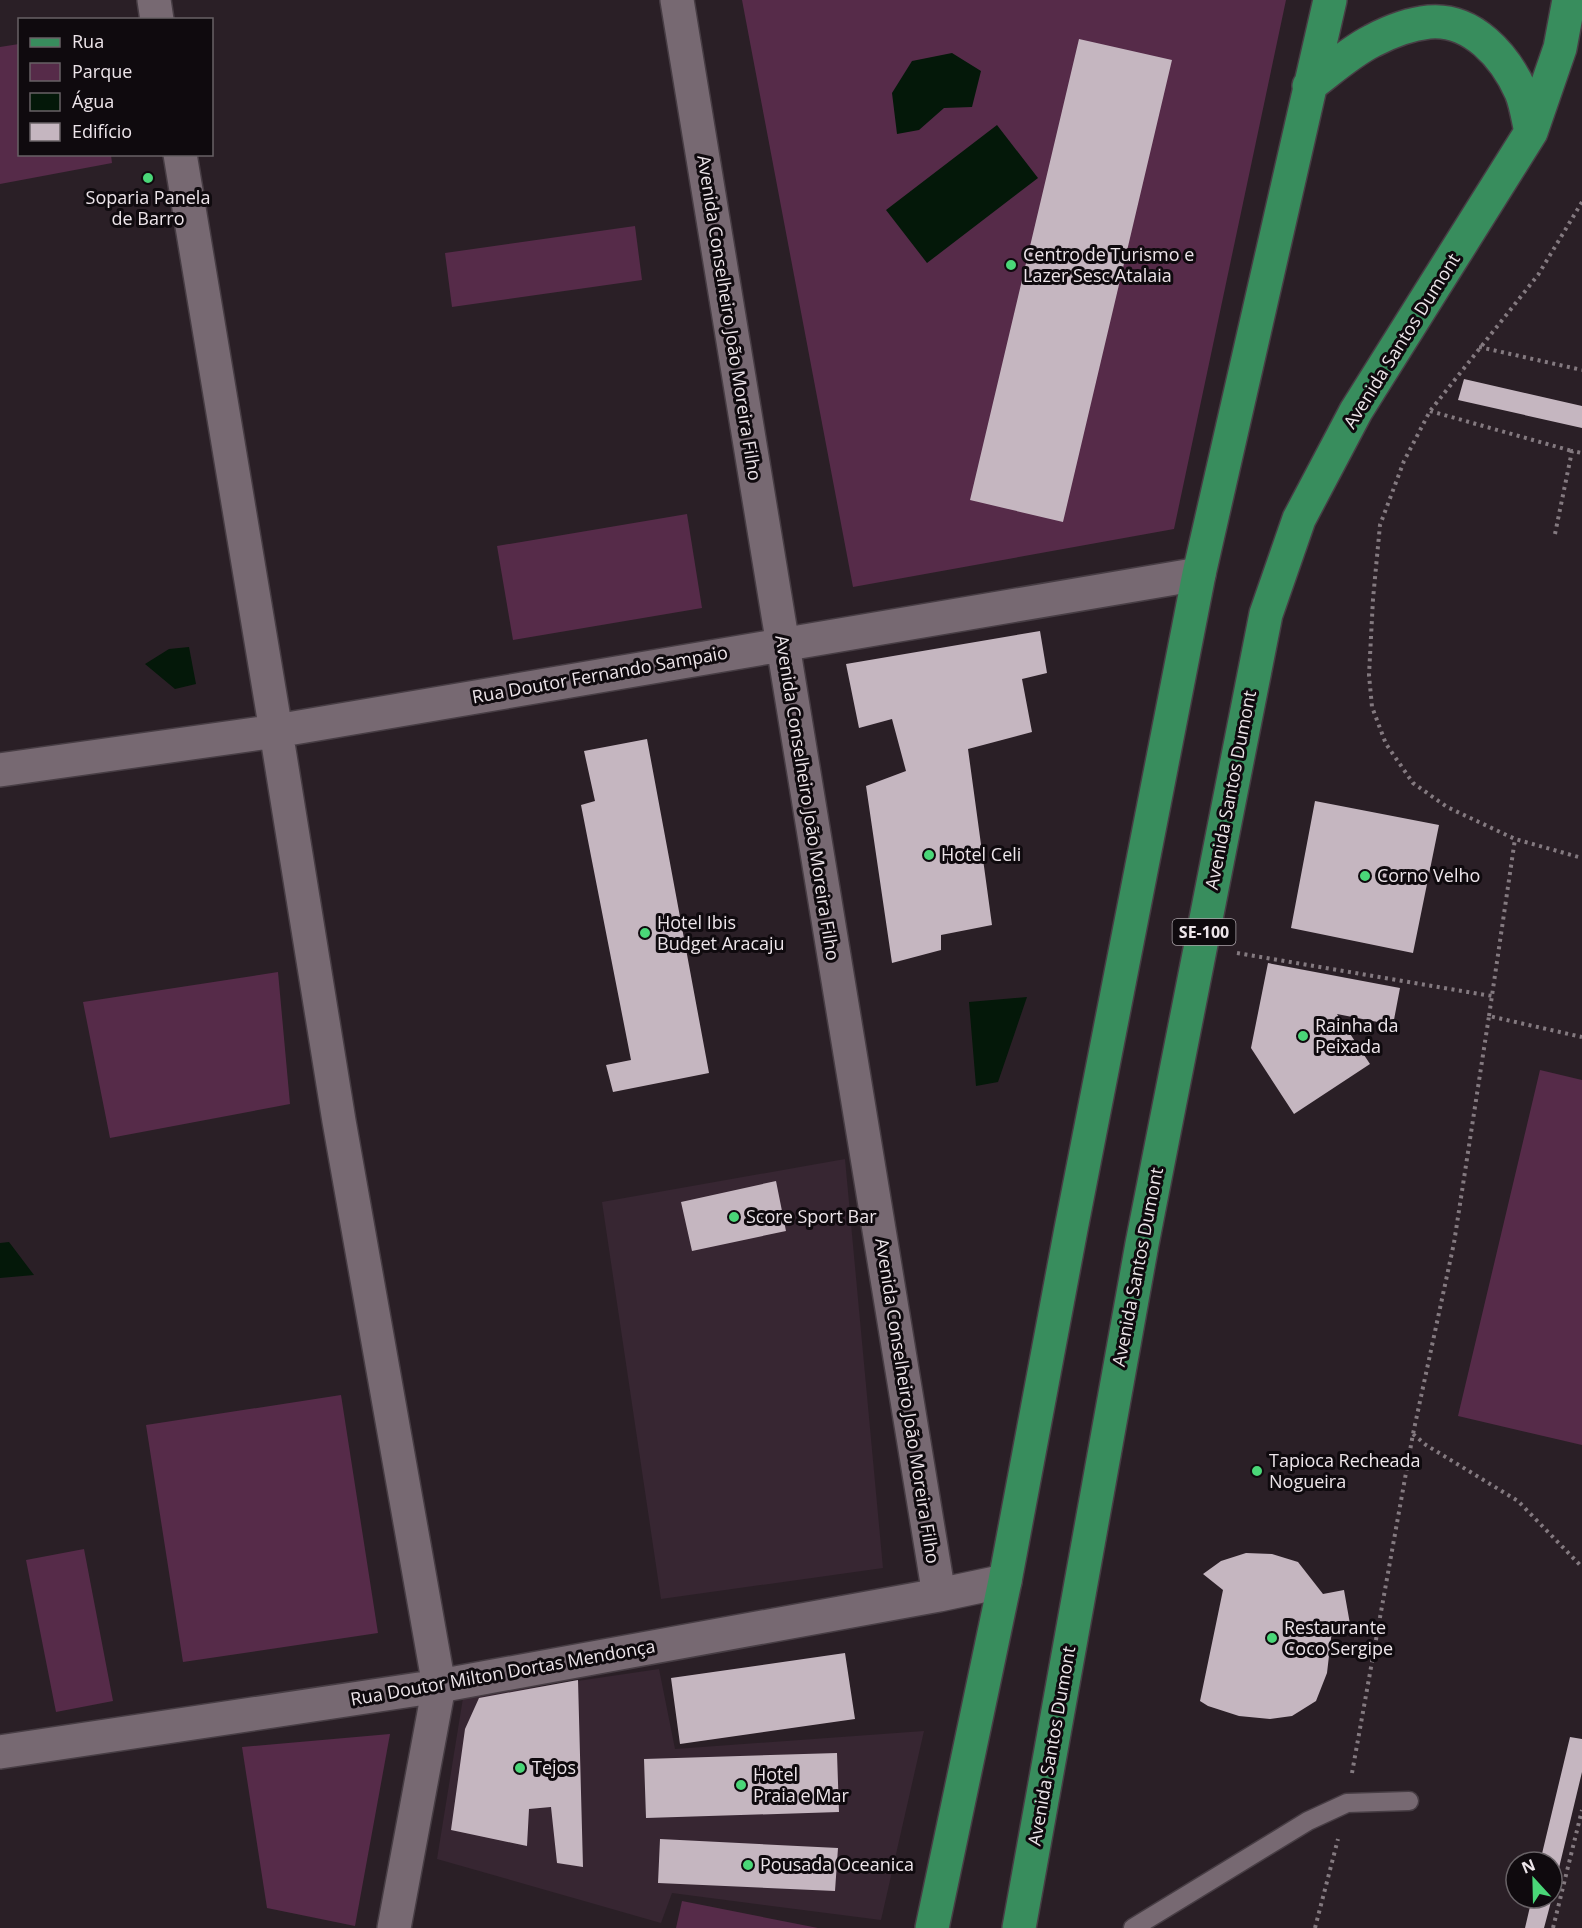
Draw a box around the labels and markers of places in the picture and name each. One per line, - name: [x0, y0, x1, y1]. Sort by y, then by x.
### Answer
- marker: Soparia Panela de Barro: [141, 171, 155, 185]
- place label: Soparia Panela de Barro: [86, 185, 210, 230]
- place label: Centro de Turismo e Lazer Sesc Atalaia: [1023, 242, 1194, 287]
- marker: Centro de Turismo e Lazer Sesc Atalaia: [1004, 258, 1018, 272]
- place label: Hotel Celi: [941, 842, 1021, 866]
- marker: Hotel Celi: [922, 848, 936, 862]
- place label: Corno Velho: [1377, 863, 1480, 887]
- marker: Corno Velho: [1358, 869, 1372, 883]
- place label: Hotel Ibis Budget Aracaju: [657, 910, 785, 955]
- marker: Hotel Ibis Budget Aracaju: [638, 926, 652, 940]
- place label: Rainha da Peixada: [1315, 1013, 1398, 1058]
- marker: Rainha da Peixada: [1296, 1029, 1310, 1043]
- place label: Score Sport Bar: [746, 1204, 877, 1228]
- marker: Score Sport Bar: [727, 1210, 741, 1224]
- place label: Tapioca Recheada Nogueira: [1269, 1448, 1421, 1493]
- marker: Tapioca Recheada Nogueira: [1250, 1464, 1264, 1478]
- place label: Restaurante Coco Sergipe: [1284, 1615, 1393, 1660]
- marker: Restaurante Coco Sergipe: [1265, 1631, 1279, 1645]
- place label: Tejos: [532, 1755, 576, 1779]
- marker: Tejos: [513, 1761, 527, 1775]
- place label: Hotel Praia e Mar: [753, 1762, 849, 1807]
- marker: Hotel Praia e Mar: [734, 1778, 748, 1792]
- place label: Pousada Oceanica: [760, 1852, 914, 1876]
- marker: Pousada Oceanica: [741, 1858, 755, 1872]

